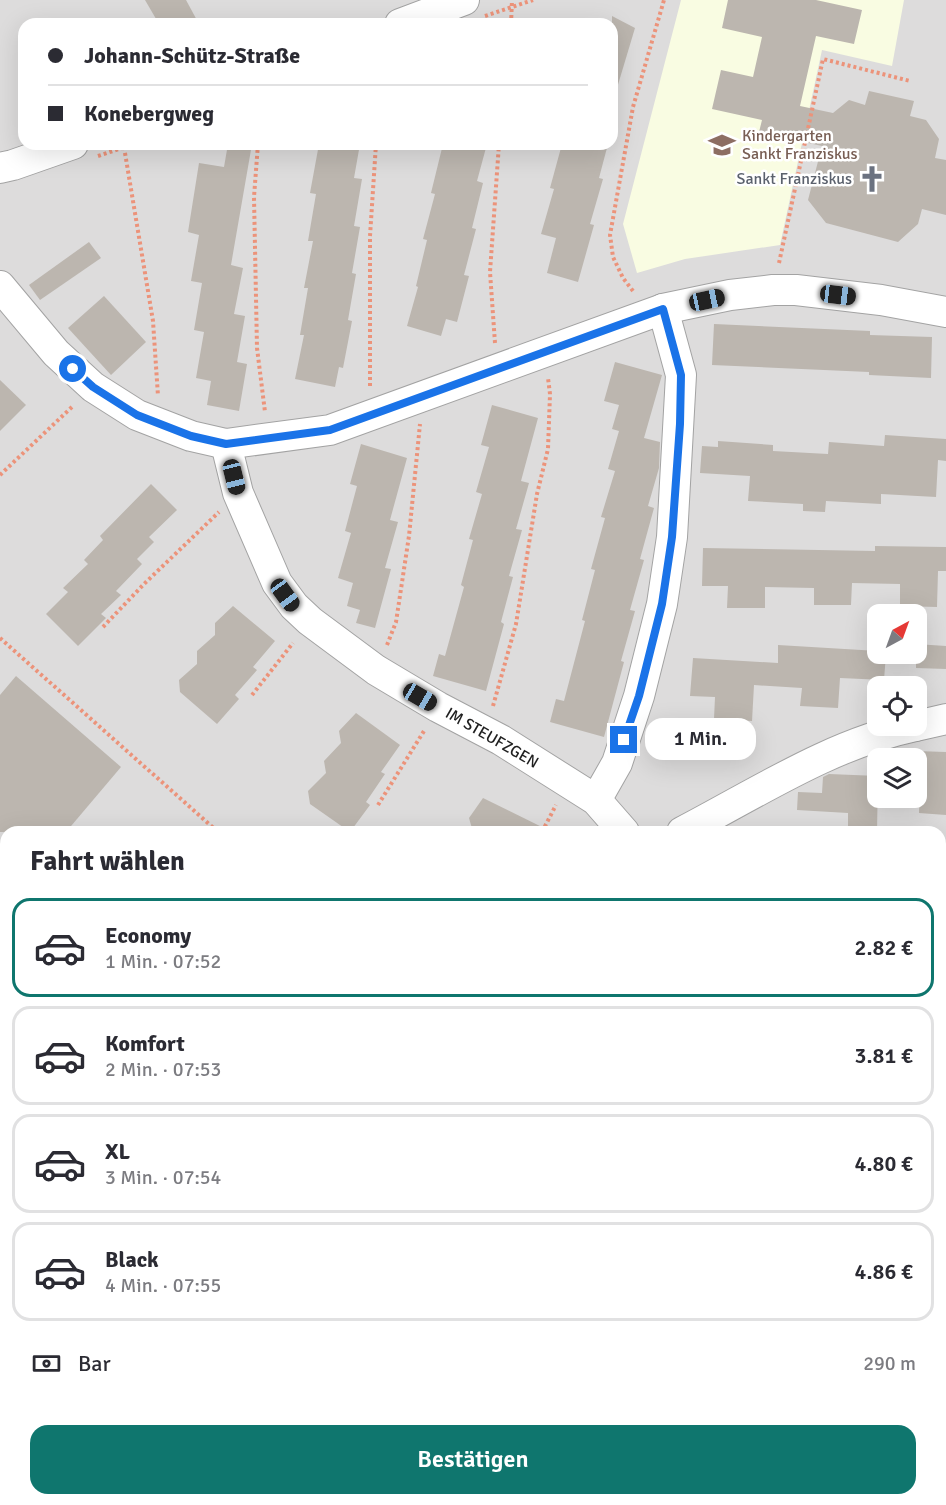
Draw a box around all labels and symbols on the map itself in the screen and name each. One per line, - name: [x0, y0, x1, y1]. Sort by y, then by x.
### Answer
- place label: Kindergarten Sankt Franziskus: [742, 126, 857, 164]
- school or university icon: Kindergarten Sankt Franziskus: [707, 130, 737, 160]
- church icon: Sankt Franziskus: [857, 164, 887, 194]
- place label: Sankt Franziskus: [737, 169, 852, 189]
- car: [819, 284, 857, 306]
- car: [688, 287, 726, 313]
- route start: [59, 355, 86, 382]
- car: [221, 457, 247, 497]
- car: [267, 575, 303, 615]
- north arrow: [867, 604, 927, 664]
- car: [400, 680, 440, 714]
- street label: IM STEUFZGEN: [442, 703, 542, 773]
- callout: 1 Min.: [645, 719, 756, 761]
- route end: [610, 726, 637, 753]

